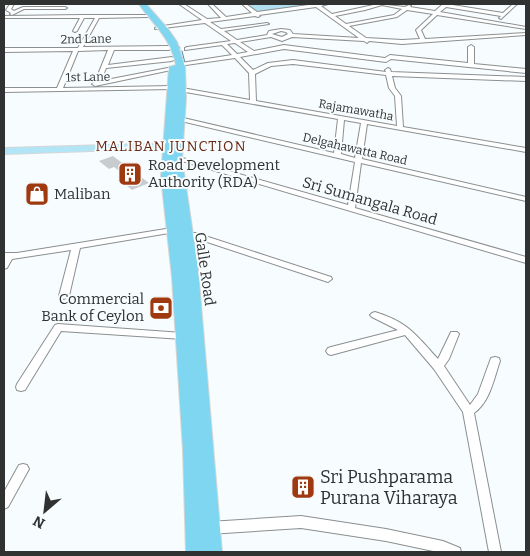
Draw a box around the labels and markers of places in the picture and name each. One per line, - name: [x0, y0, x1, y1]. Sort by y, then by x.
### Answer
- place label: Road Development Authority (RDA): [148, 156, 281, 191]
- building icon: Road Development Authority (RDA): [117, 161, 143, 187]
- shop icon: Maliban: [24, 181, 50, 207]
- place label: Maliban: [54, 185, 111, 203]
- place label: Commercial Bank of Ceylon: [41, 290, 145, 325]
- bank icon: Commercial Bank of Ceylon: [148, 295, 174, 321]
- place label: Sri Pushparama Purana Viharaya: [320, 466, 458, 509]
- building icon: Sri Pushparama Purana Viharaya: [290, 474, 316, 500]

